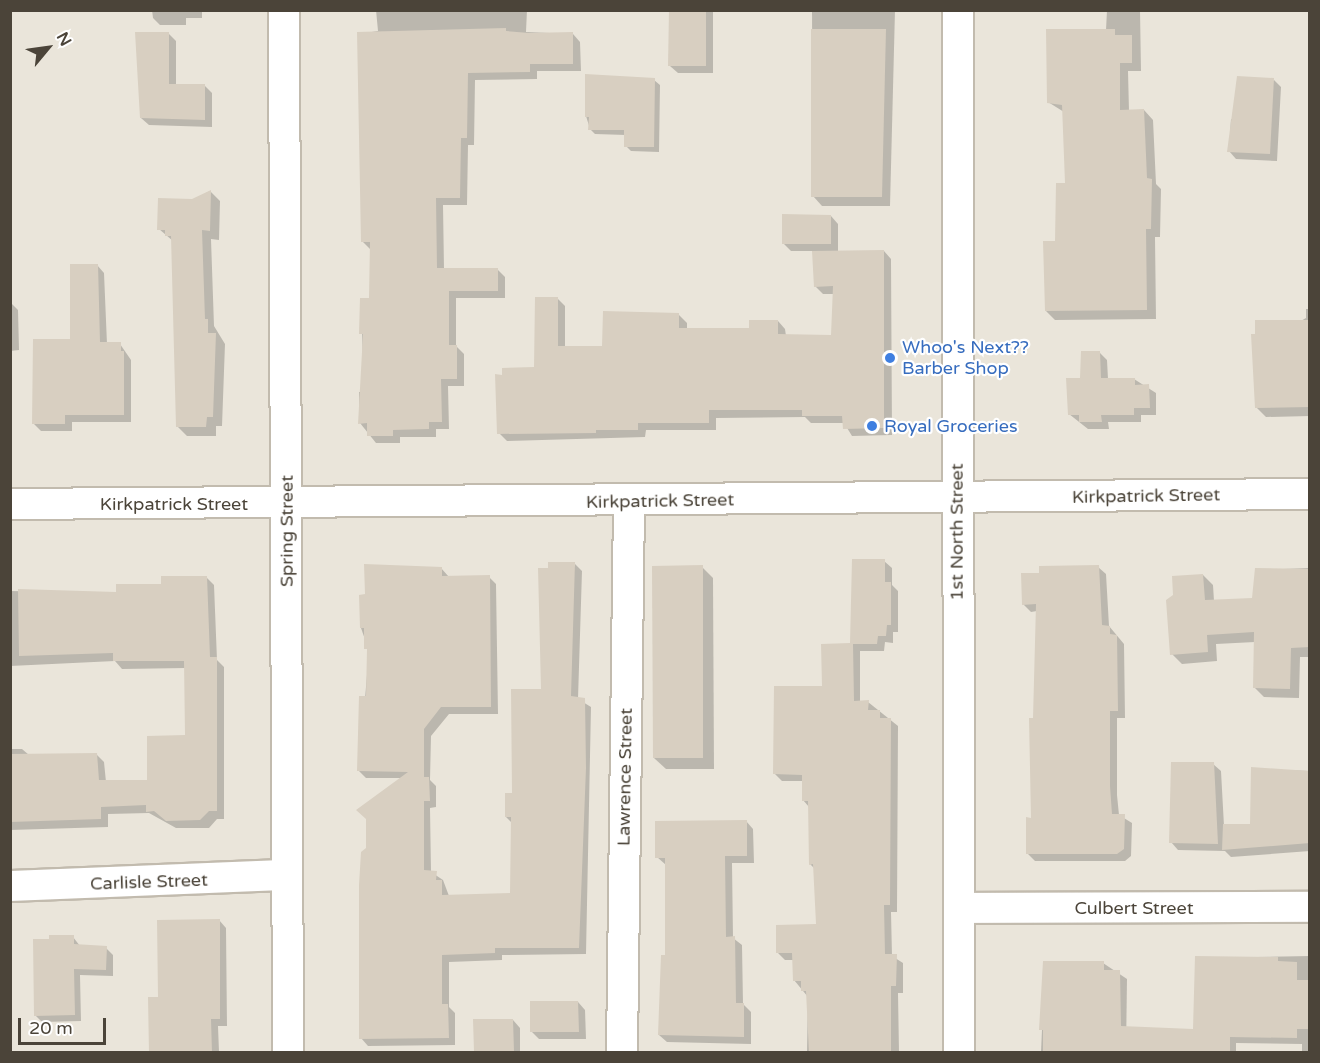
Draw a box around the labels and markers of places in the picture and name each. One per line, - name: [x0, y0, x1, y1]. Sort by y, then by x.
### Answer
- place label: Whoo's Next?? Barber Shop: [902, 337, 1029, 380]
- marker: Whoo's Next?? Barber Shop: [883, 351, 897, 365]
- place label: Royal Groceries: [884, 415, 1018, 437]
- marker: Royal Groceries: [865, 419, 879, 433]

